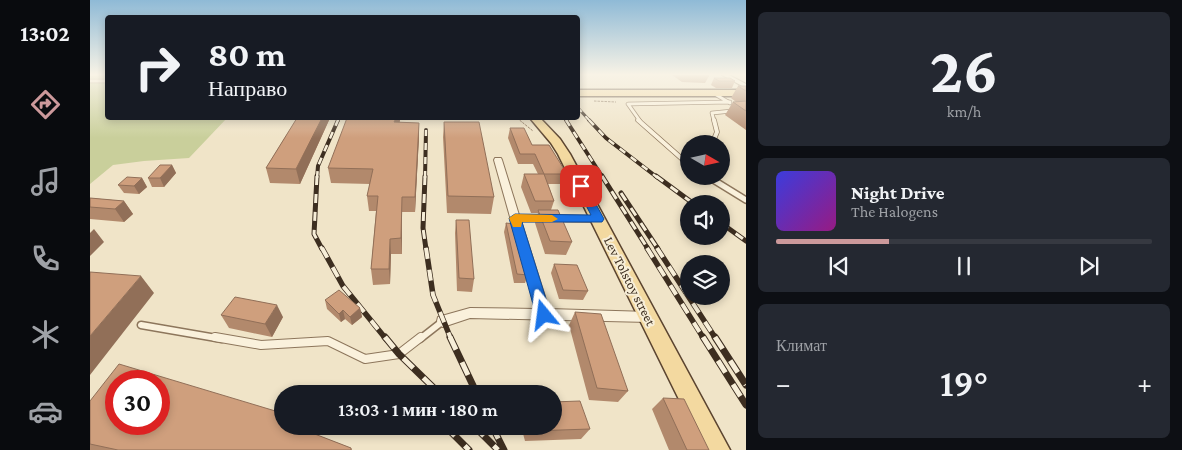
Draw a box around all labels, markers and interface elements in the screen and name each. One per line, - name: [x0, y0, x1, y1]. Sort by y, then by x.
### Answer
- text: 13:02: [20, 21, 70, 46]
- text: 26: [930, 34, 998, 106]
- icon: right: [125, 35, 190, 100]
- text: 80 m: [208, 35, 286, 74]
- text: Направо: [208, 76, 287, 101]
- icon: directions: [28, 87, 63, 122]
- text: km/h: [947, 103, 981, 120]
- north arrow: [680, 135, 730, 185]
- map controls: [680, 135, 730, 305]
- icon: music: [28, 164, 63, 199]
- pin: [560, 165, 602, 207]
- icon: arrive: [567, 172, 595, 200]
- text: Night Drive: [851, 182, 944, 203]
- button: sound: [680, 195, 730, 245]
- text: The Halogens: [851, 203, 938, 220]
- street label: Lev Tolstoy street: [601, 234, 659, 328]
- icon: phone: [28, 241, 63, 276]
- icon: previous: [825, 252, 853, 280]
- icon: pause: [950, 252, 978, 280]
- icon: next: [1075, 252, 1103, 280]
- button: layers: [680, 255, 730, 305]
- position arrow: [517, 288, 569, 340]
- icon: climate: [28, 317, 63, 352]
- text: Климат: [776, 337, 827, 354]
- text: 19°: [940, 362, 988, 404]
- text: −: [776, 368, 791, 399]
- text: +: [1137, 368, 1152, 399]
- speed limit sign: 30: [105, 370, 170, 435]
- icon: car: [28, 394, 63, 429]
- text: 13:03 · 1 мин · 180 m: [338, 399, 498, 420]

